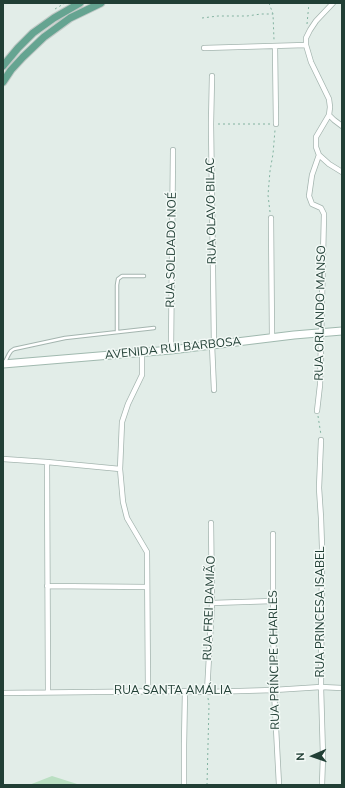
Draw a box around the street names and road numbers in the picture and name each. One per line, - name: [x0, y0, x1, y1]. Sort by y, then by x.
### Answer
- street label: RUA OLAVO BILAC: [204, 158, 220, 264]
- street label: RUA SOLDADO NOÉ: [164, 192, 180, 308]
- street label: RUA ORLANDO MANSO: [313, 245, 329, 381]
- street label: AVENIDA RUI BARBOSA: [104, 335, 242, 363]
- street label: RUA PRINCESA ISABEL: [314, 546, 328, 678]
- street label: RUA FREI DAMIÃO: [201, 555, 219, 661]
- street label: RUA PRÍNCIPE CHARLES: [267, 590, 283, 730]
- street label: RUA SANTA AMÁLIA: [114, 684, 232, 698]

